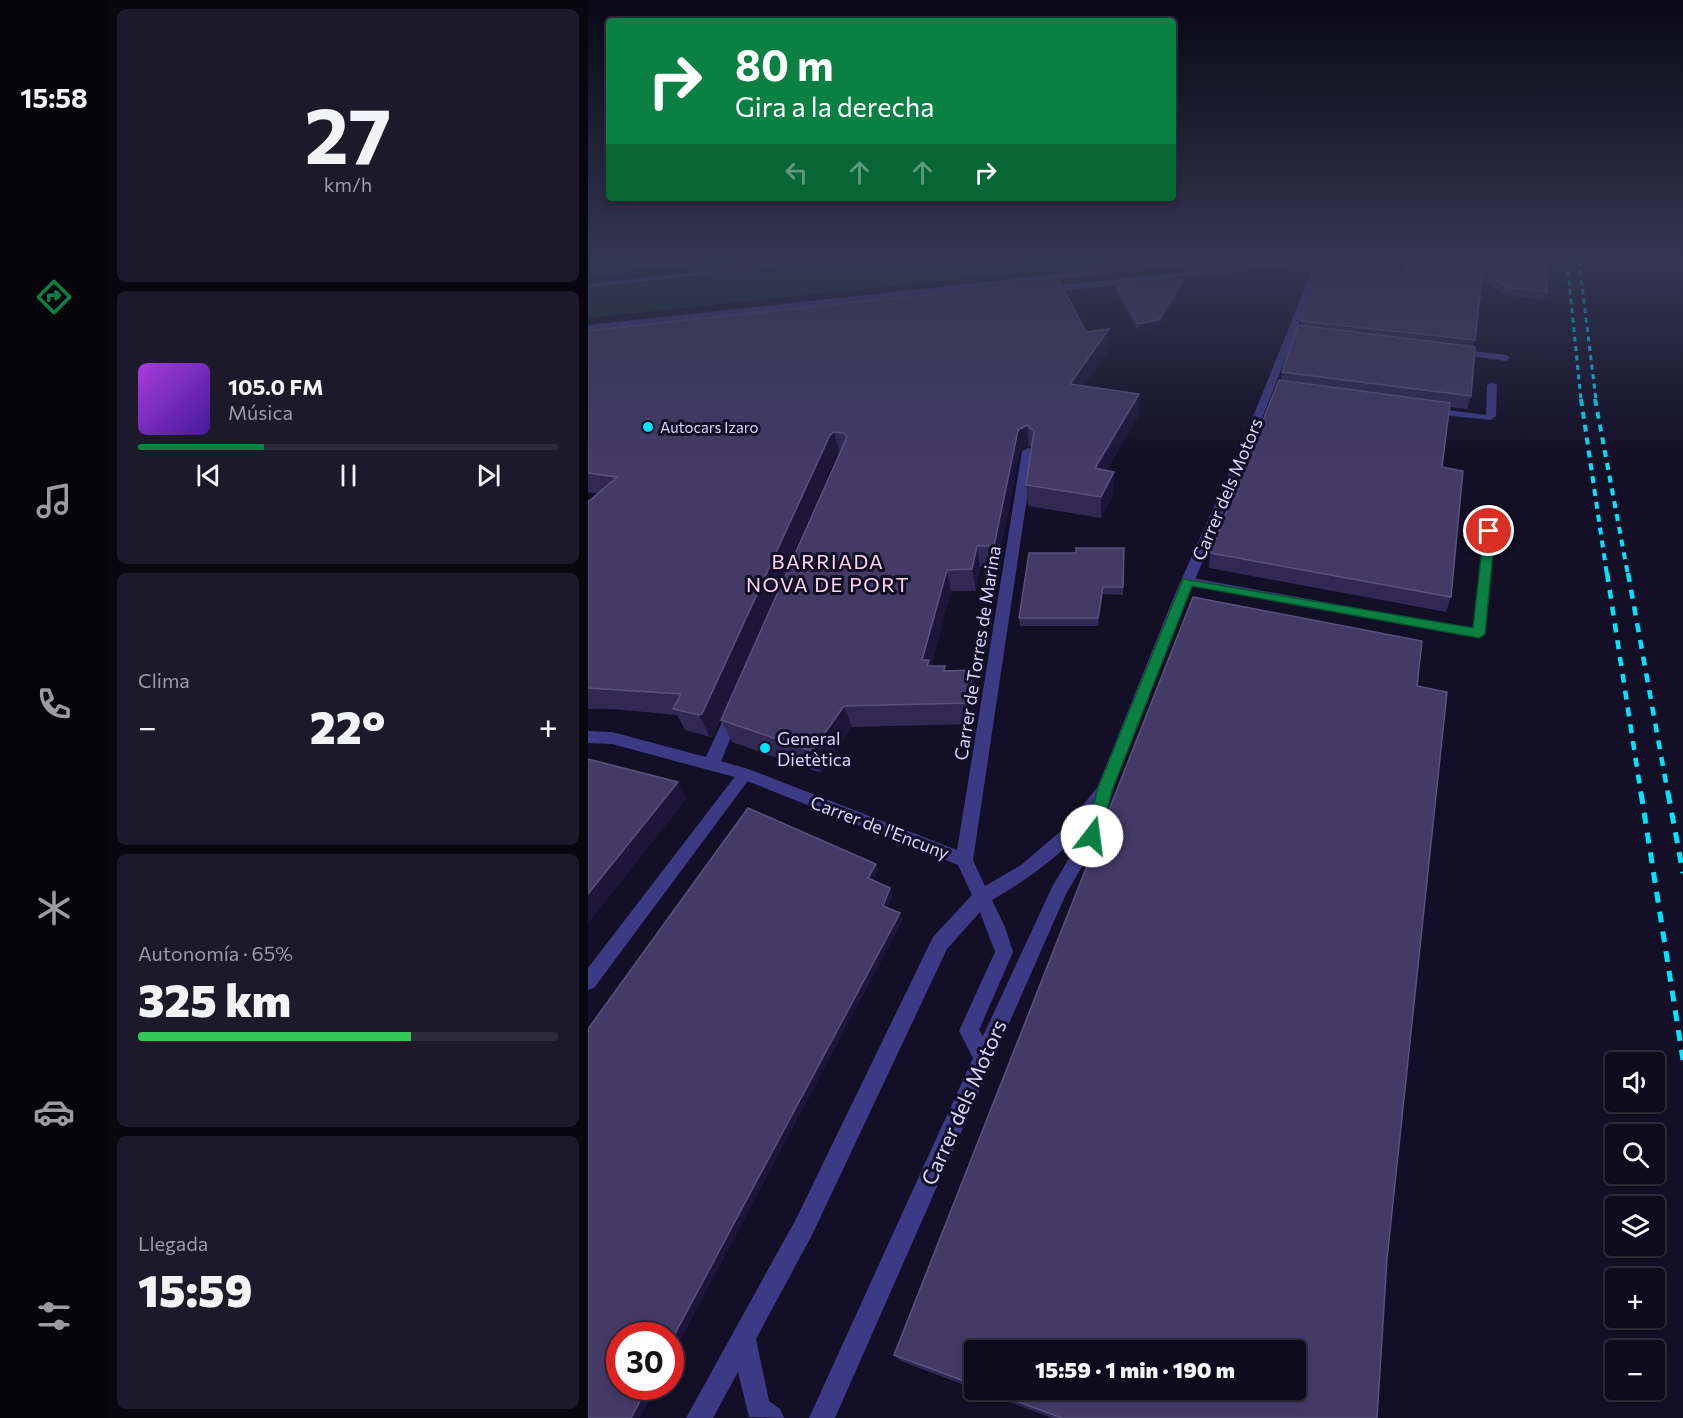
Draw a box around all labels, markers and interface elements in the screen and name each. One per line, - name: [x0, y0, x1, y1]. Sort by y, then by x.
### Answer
- text: 80 m: [735, 38, 834, 90]
- icon: right: [636, 42, 714, 120]
- text: 15:58: [20, 81, 88, 114]
- text: 27: [305, 85, 391, 180]
- text: Gira a la derecha: [735, 90, 934, 123]
- icon: left: [780, 156, 813, 189]
- icon: ahead: [843, 156, 876, 189]
- icon: ahead: [906, 156, 939, 189]
- icon: right: [969, 156, 1002, 189]
- text: km/h: [324, 172, 372, 196]
- icon: directions: [33, 276, 75, 318]
- text: 105.0 FM: [228, 373, 323, 400]
- text: Música: [228, 400, 293, 424]
- street label: Carrer dels Motors: [1187, 414, 1267, 564]
- place label: Autocars Izaro: [660, 418, 758, 436]
- marker: Autocars Izaro: [641, 420, 655, 434]
- icon: previous: [192, 459, 225, 492]
- icon: pause: [332, 459, 365, 492]
- icon: next: [472, 459, 505, 492]
- icon: music: [33, 480, 75, 522]
- pin: [1463, 505, 1514, 556]
- icon: arrive: [1472, 514, 1505, 547]
- street label: Carrer de Torres de Marina: [949, 544, 1005, 762]
- district label: BARRIADA NOVA DE PORT: [746, 549, 910, 596]
- text: Clima: [138, 668, 190, 692]
- icon: phone: [33, 683, 75, 725]
- text: 22°: [310, 698, 386, 753]
- text: −: [138, 705, 157, 746]
- text: +: [539, 705, 558, 746]
- place label: General Dietètica: [777, 727, 851, 770]
- marker: General Dietètica: [758, 741, 772, 755]
- street label: Carrer de l'Encuny: [807, 790, 953, 864]
- position arrow: [1060, 804, 1124, 868]
- icon: climate: [33, 887, 75, 929]
- text: Autonomía · 65%: [138, 941, 293, 965]
- text: 325 km: [138, 971, 291, 1026]
- street label: Carrer dels Motors: [915, 1015, 1011, 1189]
- map controls: [1605, 1052, 1665, 1400]
- button: sound: [1605, 1052, 1665, 1112]
- icon: car: [33, 1091, 75, 1133]
- button: search: [1605, 1124, 1665, 1184]
- button: layers: [1605, 1196, 1665, 1256]
- text: Llegada: [138, 1231, 208, 1255]
- text: 15:59: [138, 1261, 253, 1316]
- button: +: [1605, 1268, 1665, 1328]
- icon: filters: [33, 1295, 75, 1337]
- speed limit sign: 30: [606, 1322, 684, 1400]
- button: −: [1605, 1340, 1665, 1400]
- text: 15:59 · 1 min · 190 m: [1035, 1356, 1235, 1383]

